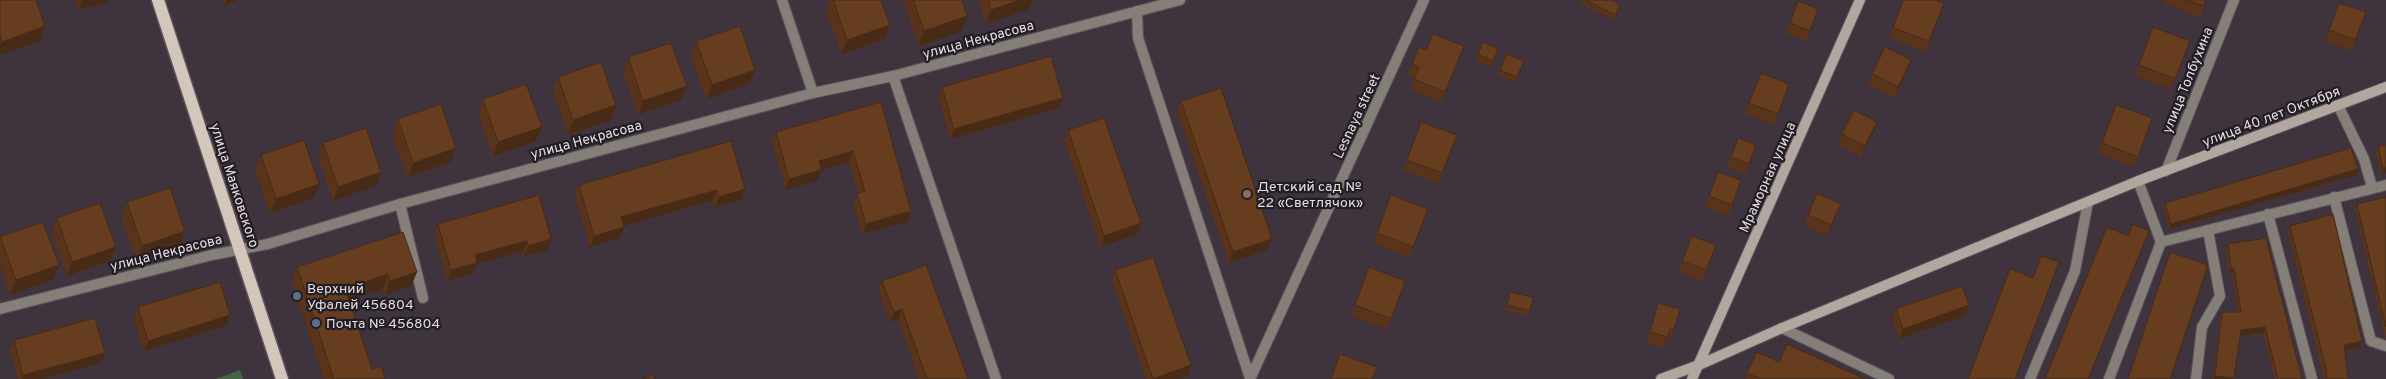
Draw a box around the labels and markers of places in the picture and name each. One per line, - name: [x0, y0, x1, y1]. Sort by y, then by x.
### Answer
- place label: Детский сад № 22 «Светлячок»: [1257, 179, 1363, 212]
- marker: Детский сад № 22 «Светлячок»: [1241, 188, 1253, 200]
- place label: Верхний Уфалей 456804: [307, 281, 414, 314]
- marker: Верхний Уфалей 456804: [291, 290, 303, 302]
- place label: Почта № 456804: [326, 316, 440, 333]
- marker: Почта № 456804: [310, 317, 322, 329]

